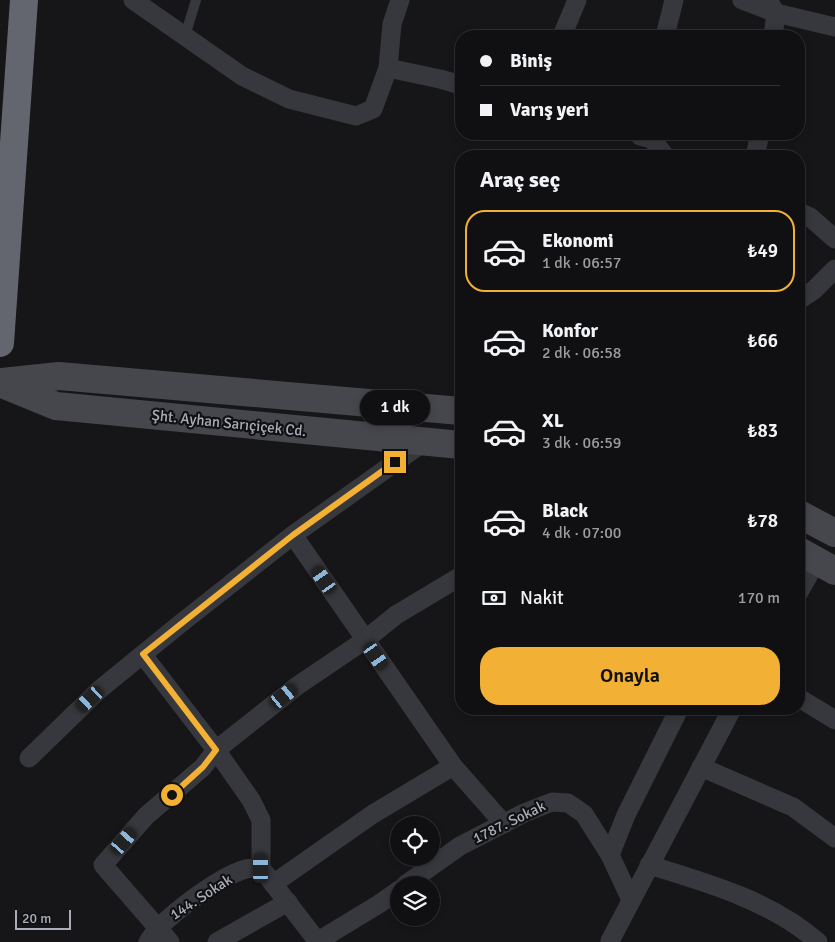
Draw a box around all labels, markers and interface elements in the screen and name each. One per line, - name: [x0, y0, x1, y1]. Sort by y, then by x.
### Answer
- text: Biniş: [510, 49, 552, 73]
- text: Varış yeri: [510, 98, 589, 122]
- text: Araç seç: [480, 166, 560, 193]
- icon: car: [482, 229, 527, 274]
- text: Ekonomi: [542, 229, 614, 253]
- text: ₺49: [747, 239, 778, 263]
- text: 1 dk · 06:57: [542, 253, 621, 273]
- icon: car: [482, 319, 527, 364]
- text: Konfor: [542, 319, 598, 343]
- text: ₺66: [747, 329, 778, 353]
- text: 2 dk · 06:58: [542, 343, 621, 363]
- callout: 1 dk: [360, 390, 430, 424]
- text: 1 dk: [381, 397, 409, 417]
- street label: Şht. Ayhan Sarıçiçek Cd.: [151, 406, 307, 440]
- icon: car: [482, 409, 527, 454]
- text: XL: [542, 409, 564, 433]
- text: ₺83: [747, 419, 778, 443]
- text: 3 dk · 06:59: [542, 433, 621, 453]
- route end: [384, 451, 406, 473]
- icon: car: [482, 499, 527, 544]
- text: Black: [542, 499, 588, 523]
- text: ₺78: [747, 509, 778, 533]
- text: 4 dk · 07:00: [542, 523, 621, 543]
- car: [309, 563, 338, 597]
- icon: cash: [480, 584, 508, 612]
- text: Nakit: [520, 586, 564, 610]
- text: 170 m: [738, 588, 780, 608]
- car: [361, 639, 390, 673]
- button: Onayla: [480, 647, 780, 705]
- car: [267, 681, 300, 711]
- car: [73, 683, 106, 715]
- route start: [161, 784, 183, 806]
- street label: 1787. Sokak: [470, 797, 549, 847]
- map controls: [390, 816, 440, 926]
- button: locate: [390, 816, 440, 866]
- car: [108, 825, 139, 857]
- car: [253, 853, 268, 883]
- street label: 144. Sokak: [167, 870, 236, 924]
- button: layers: [390, 876, 440, 926]
- scale bar: [15, 907, 71, 930]
- text: 20 m: [22, 910, 51, 927]

